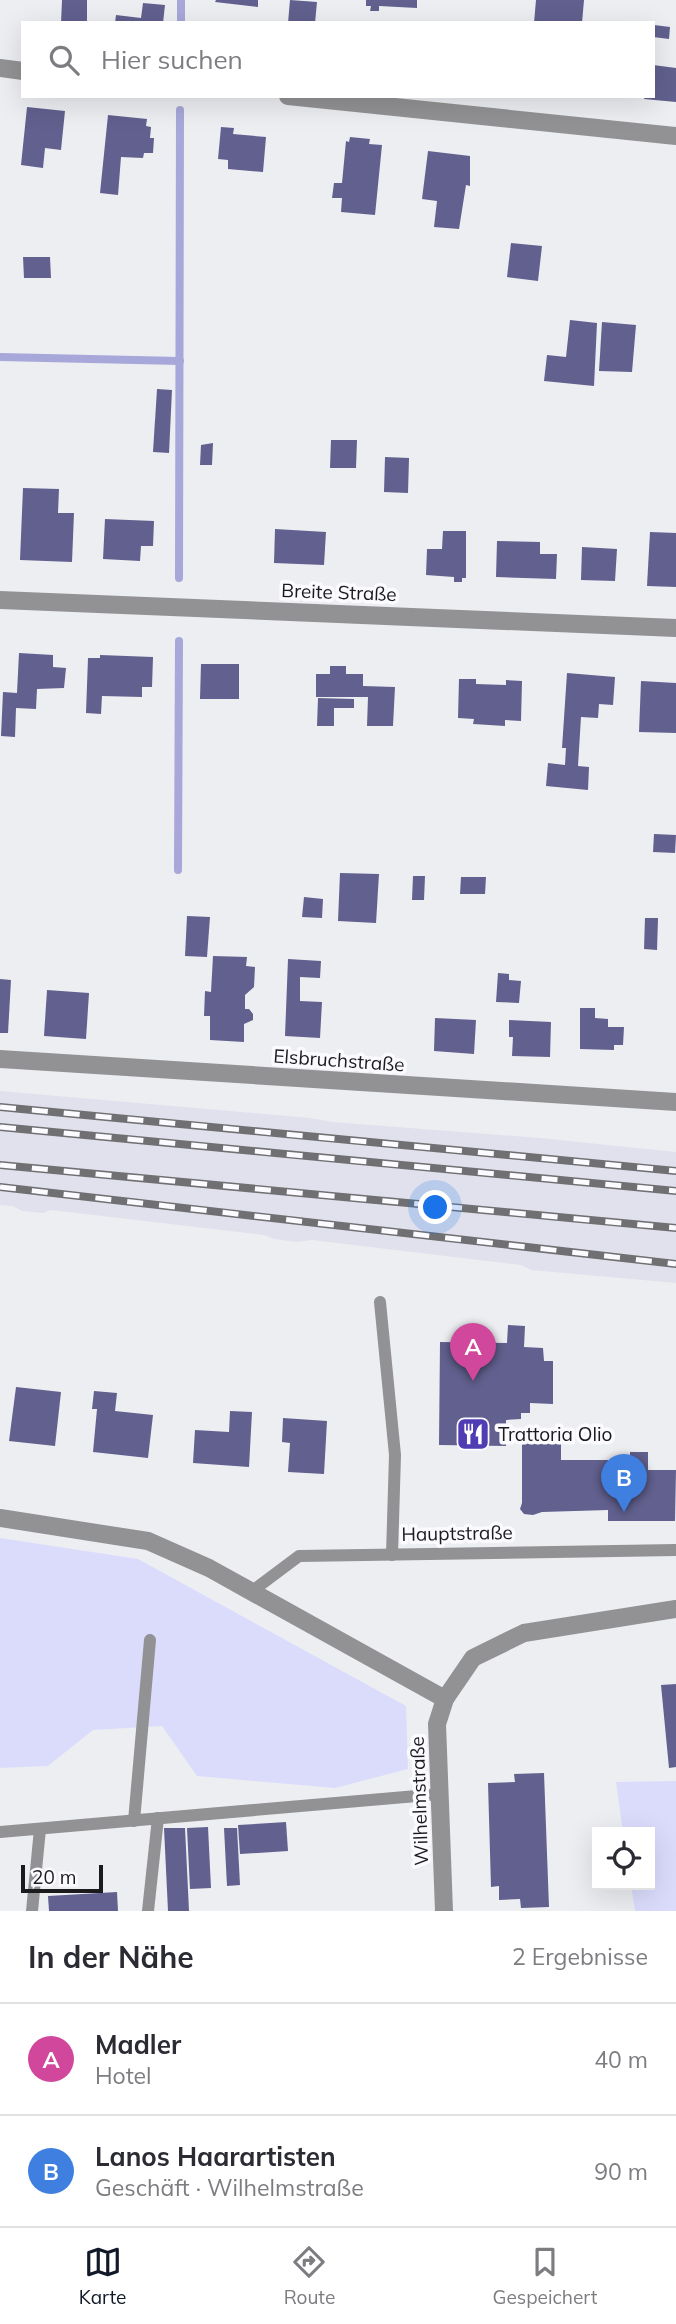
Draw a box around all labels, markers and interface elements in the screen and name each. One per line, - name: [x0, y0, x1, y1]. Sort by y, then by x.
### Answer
- search box: [21, 21, 655, 98]
- icon: search: [45, 41, 83, 79]
- text: Hier suchen: [101, 43, 243, 76]
- street label: Breite Straße: [281, 578, 397, 606]
- street label: Elsbruchstraße: [273, 1043, 405, 1077]
- your location: [418, 1190, 452, 1224]
- pin: A: [450, 1323, 496, 1381]
- restaurant icon: Trattoria Olio: [454, 1415, 492, 1453]
- place label: Trattoria Olio: [498, 1422, 612, 1446]
- pin: B: [601, 1454, 647, 1512]
- street label: Hauptstraße: [401, 1520, 513, 1546]
- street label: Wilhelmstraße: [405, 1736, 433, 1866]
- map controls: [592, 1827, 655, 1890]
- button: locate: [592, 1827, 655, 1890]
- scale bar: [21, 1862, 103, 1894]
- text: 20 m: [32, 1865, 76, 1889]
- text: In der Nähe: [28, 1938, 194, 1976]
- text: 2 Ergebnisse: [512, 1942, 648, 1971]
- text: Madler: [95, 2028, 181, 2061]
- text: A: [42, 2045, 60, 2074]
- text: 40 m: [594, 2045, 648, 2074]
- text: Hotel: [95, 2061, 152, 2090]
- text: Lanos Haarartisten: [95, 2140, 336, 2173]
- text: B: [43, 2157, 59, 2186]
- text: 90 m: [594, 2157, 648, 2186]
- text: Geschäft · Wilhelmstraße: [95, 2173, 364, 2202]
- tab: Karte: [79, 2243, 126, 2309]
- tab: Route: [284, 2243, 335, 2309]
- tab: Gespeichert: [493, 2243, 597, 2309]

